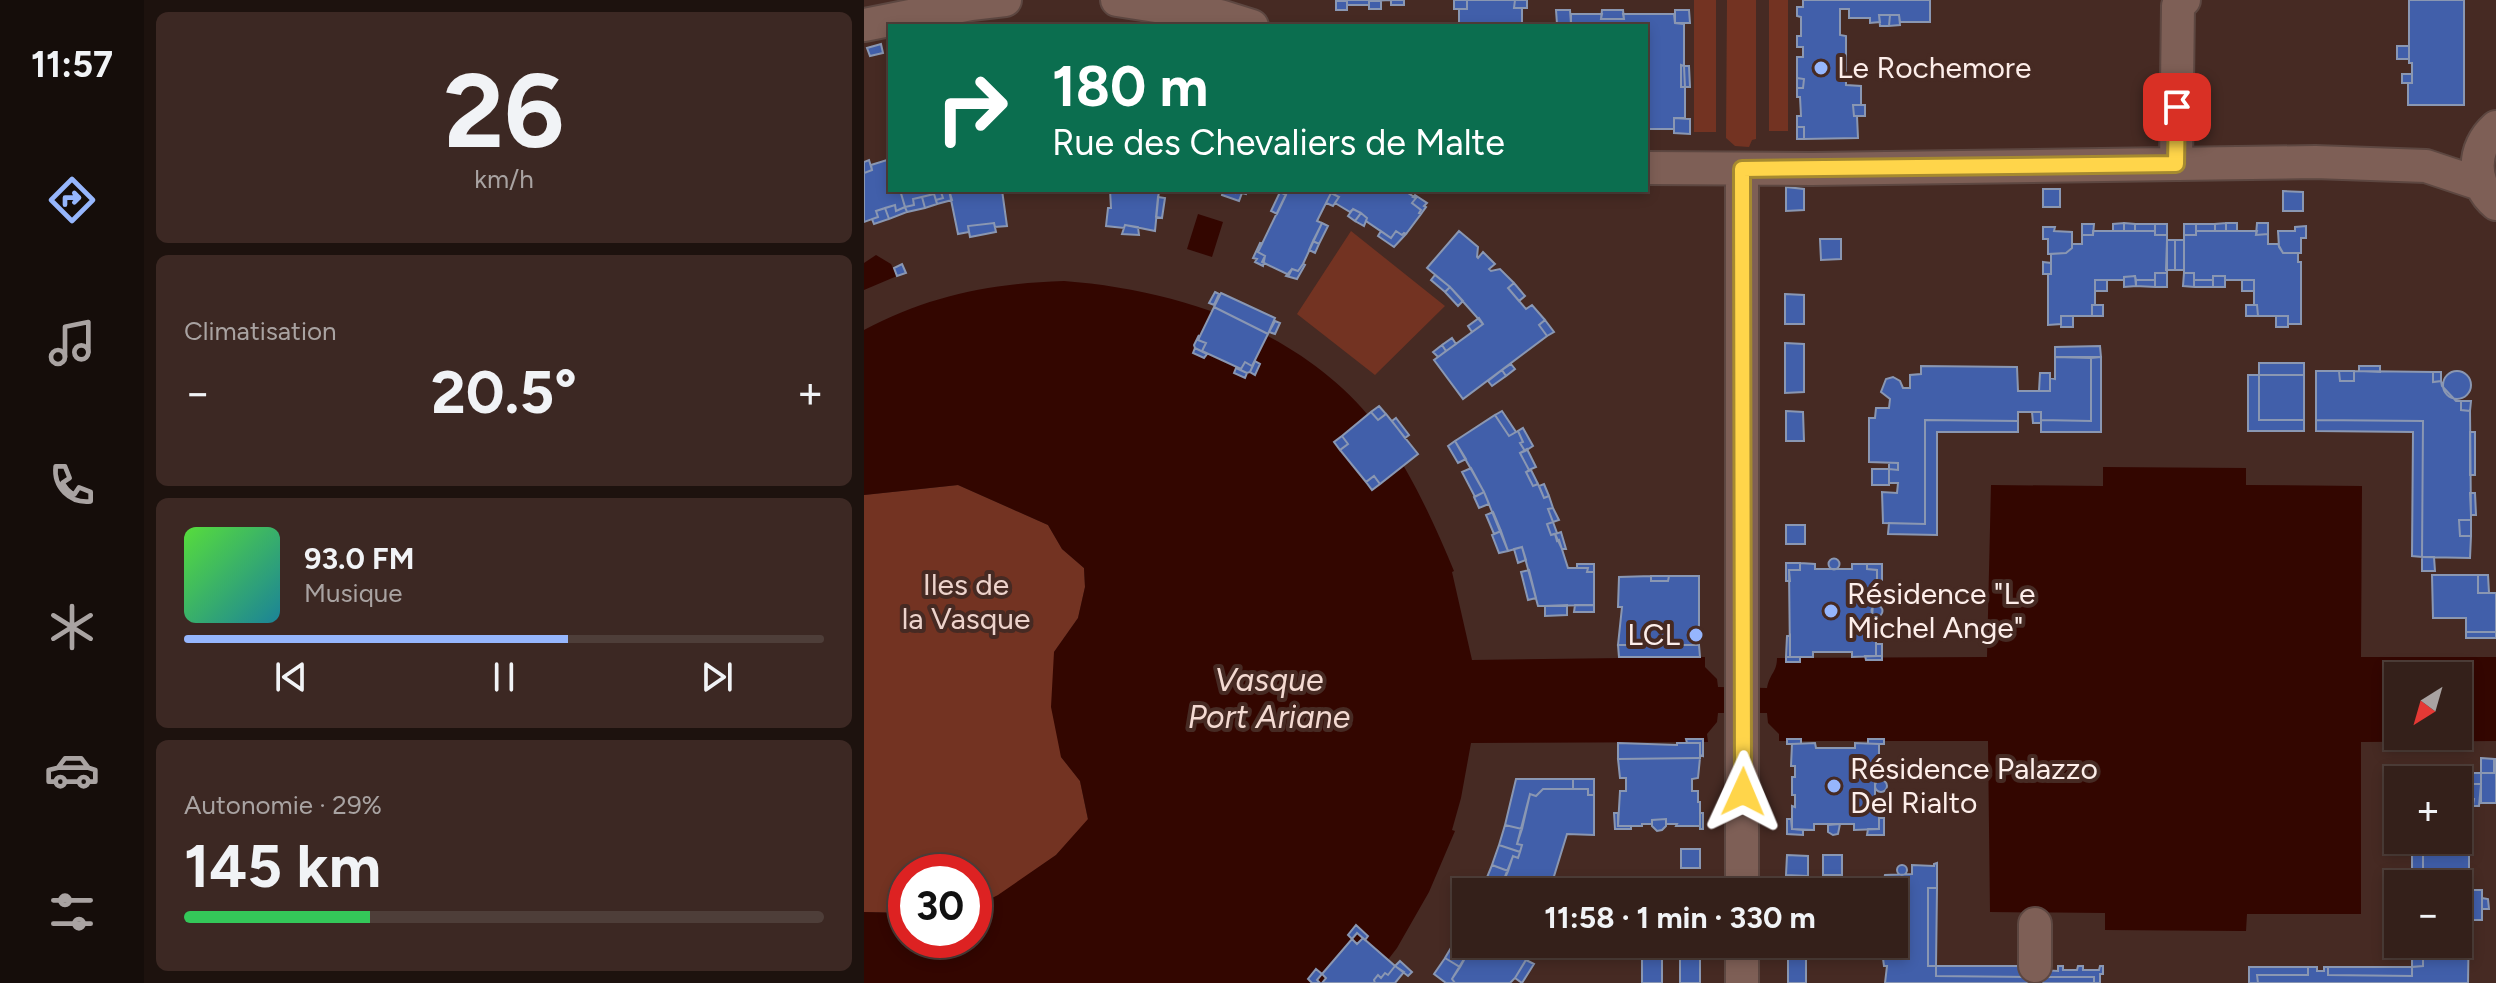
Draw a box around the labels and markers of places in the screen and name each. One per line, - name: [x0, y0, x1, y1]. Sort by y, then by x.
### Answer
- place label: Le Rochemore: [1837, 49, 2031, 86]
- marker: Le Rochemore: [1812, 59, 1830, 77]
- pin: [2143, 73, 2211, 141]
- place label: Résidence "Le Michel Ange": [1847, 575, 2035, 646]
- marker: Résidence "Le Michel Ange": [1822, 602, 1840, 620]
- place label: LCL: [1627, 616, 1680, 653]
- marker: LCL: [1687, 626, 1705, 644]
- place label: Résidence Palazzo Del Rialto: [1850, 750, 2098, 821]
- marker: Résidence Palazzo Del Rialto: [1825, 777, 1843, 795]

